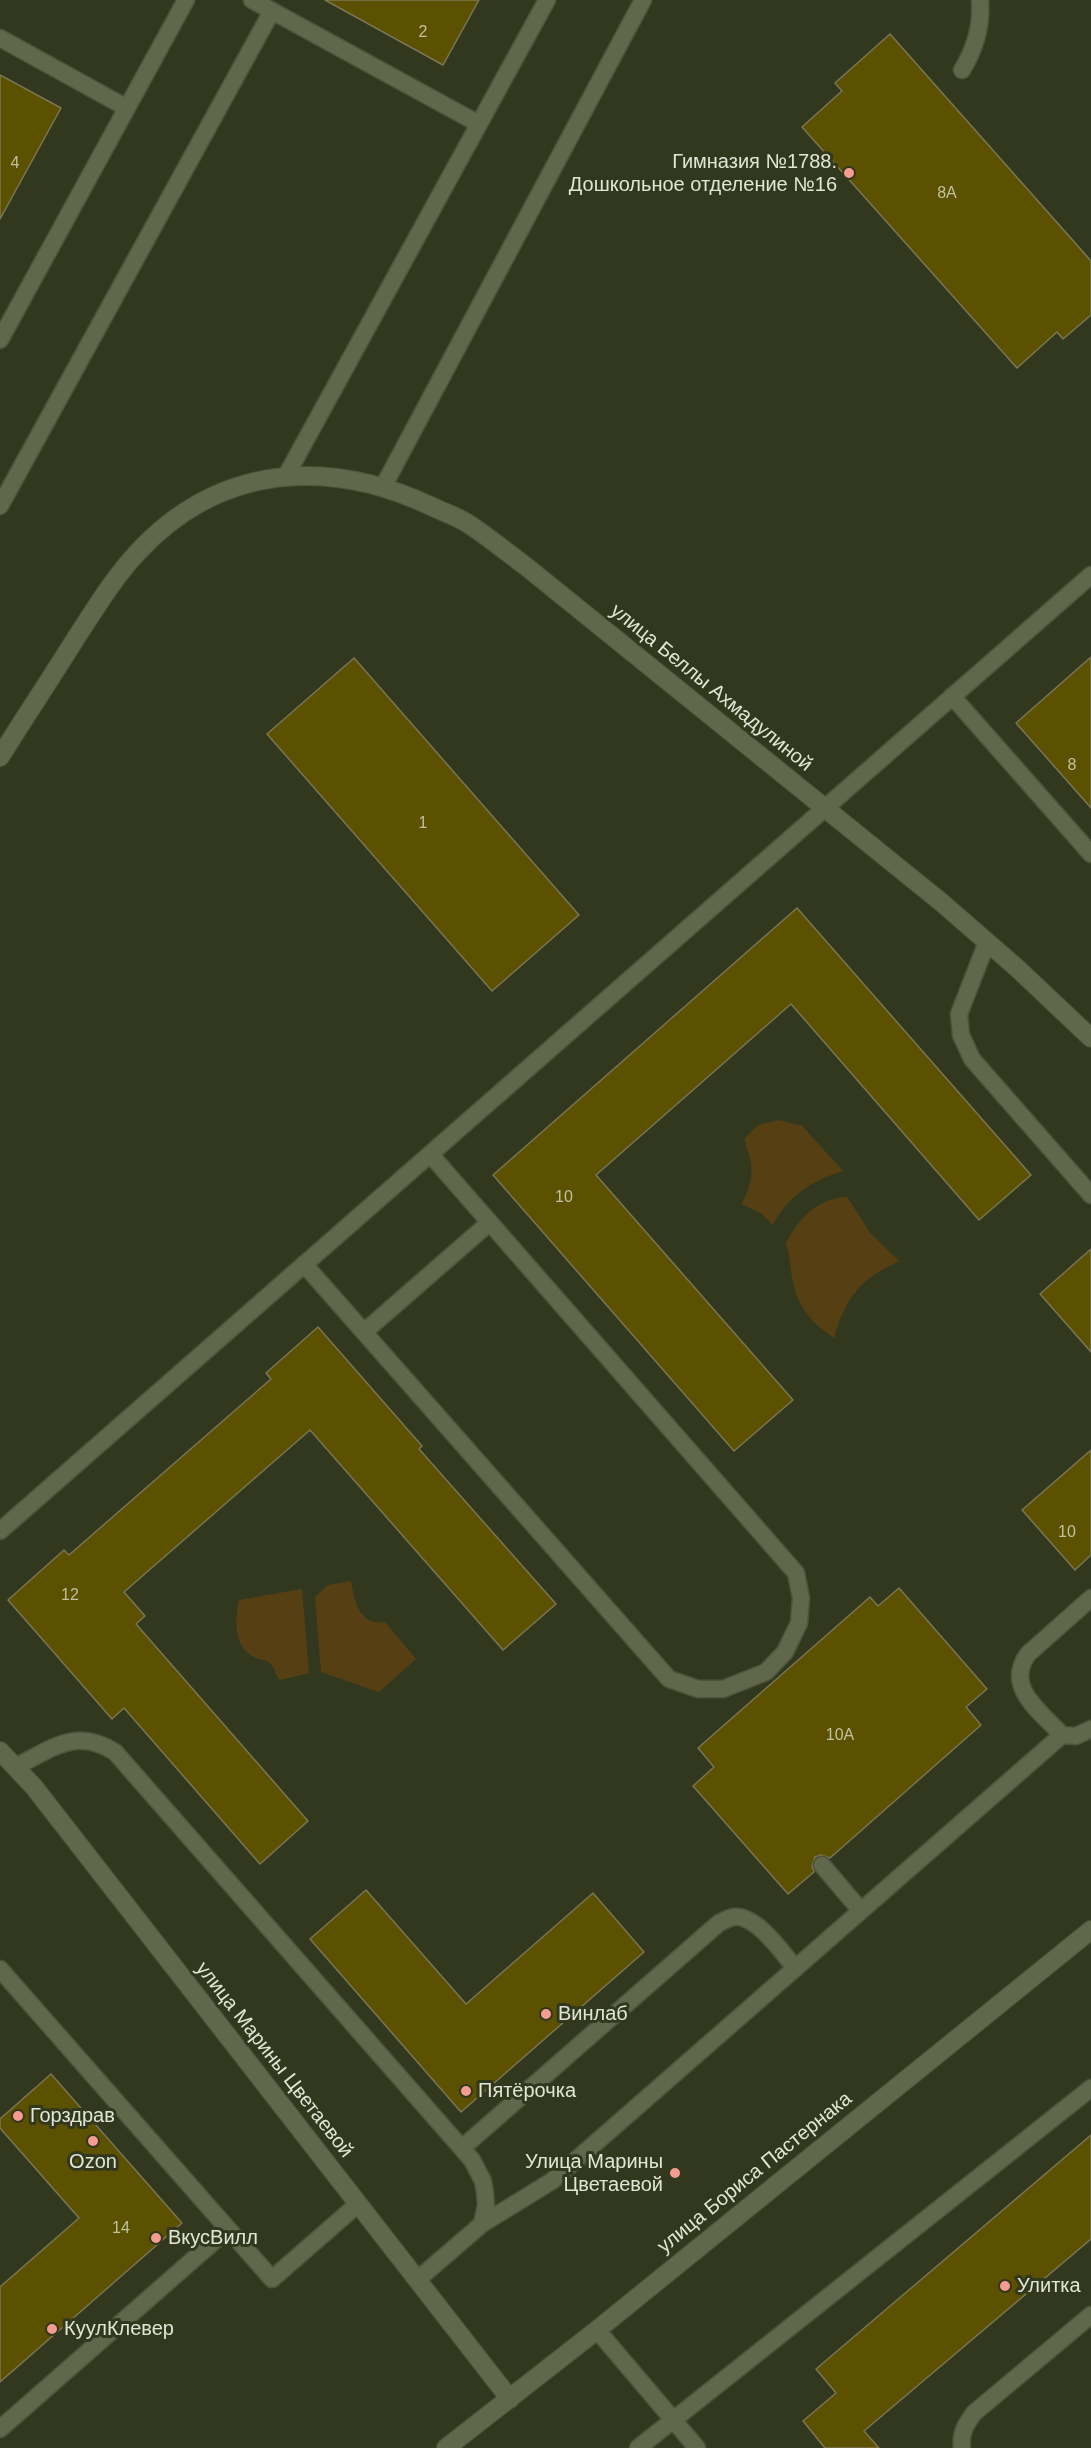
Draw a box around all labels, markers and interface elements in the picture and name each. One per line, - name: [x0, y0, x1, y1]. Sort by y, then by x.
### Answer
- house number: 2: [419, 23, 427, 43]
- place label: Гимназия №1788. Дошкольное отделение №16: [569, 150, 837, 197]
- house number: 4: [11, 154, 19, 174]
- marker: Гимназия №1788. Дошкольное отделение №16: [842, 166, 856, 180]
- house number: 8А: [937, 184, 957, 204]
- street label: улица Беллы Ахмадулиной: [605, 599, 817, 777]
- house number: 8: [1068, 756, 1076, 776]
- house number: 1: [419, 814, 427, 834]
- house number: 10: [555, 1188, 573, 1208]
- house number: 10: [1058, 1523, 1076, 1543]
- house number: 12: [61, 1586, 79, 1606]
- house number: 10А: [826, 1726, 854, 1746]
- street label: улица Марины Цветаевой: [190, 1958, 358, 2162]
- place label: Винлаб: [558, 2002, 628, 2026]
- marker: Винлаб: [539, 2007, 553, 2021]
- place label: Пятёрочка: [478, 2079, 576, 2103]
- marker: Пятёрочка: [459, 2084, 473, 2098]
- street label: улица Бориса Пастернака: [653, 2087, 857, 2259]
- place label: Горздрав: [30, 2104, 115, 2128]
- marker: Горздрав: [11, 2109, 25, 2123]
- marker: Ozon: [86, 2134, 100, 2148]
- place label: Ozon: [69, 2150, 117, 2174]
- place label: Улица Марины Цветаевой: [525, 2150, 663, 2197]
- marker: Улица Марины Цветаевой: [668, 2166, 682, 2180]
- house number: 14: [112, 2219, 130, 2239]
- place label: ВкусВилл: [168, 2226, 258, 2250]
- marker: ВкусВилл: [149, 2231, 163, 2245]
- place label: Улитка: [1017, 2274, 1081, 2298]
- marker: Улитка: [998, 2279, 1012, 2293]
- place label: КуулКлевер: [64, 2317, 174, 2341]
- marker: КуулКлевер: [45, 2322, 59, 2336]

